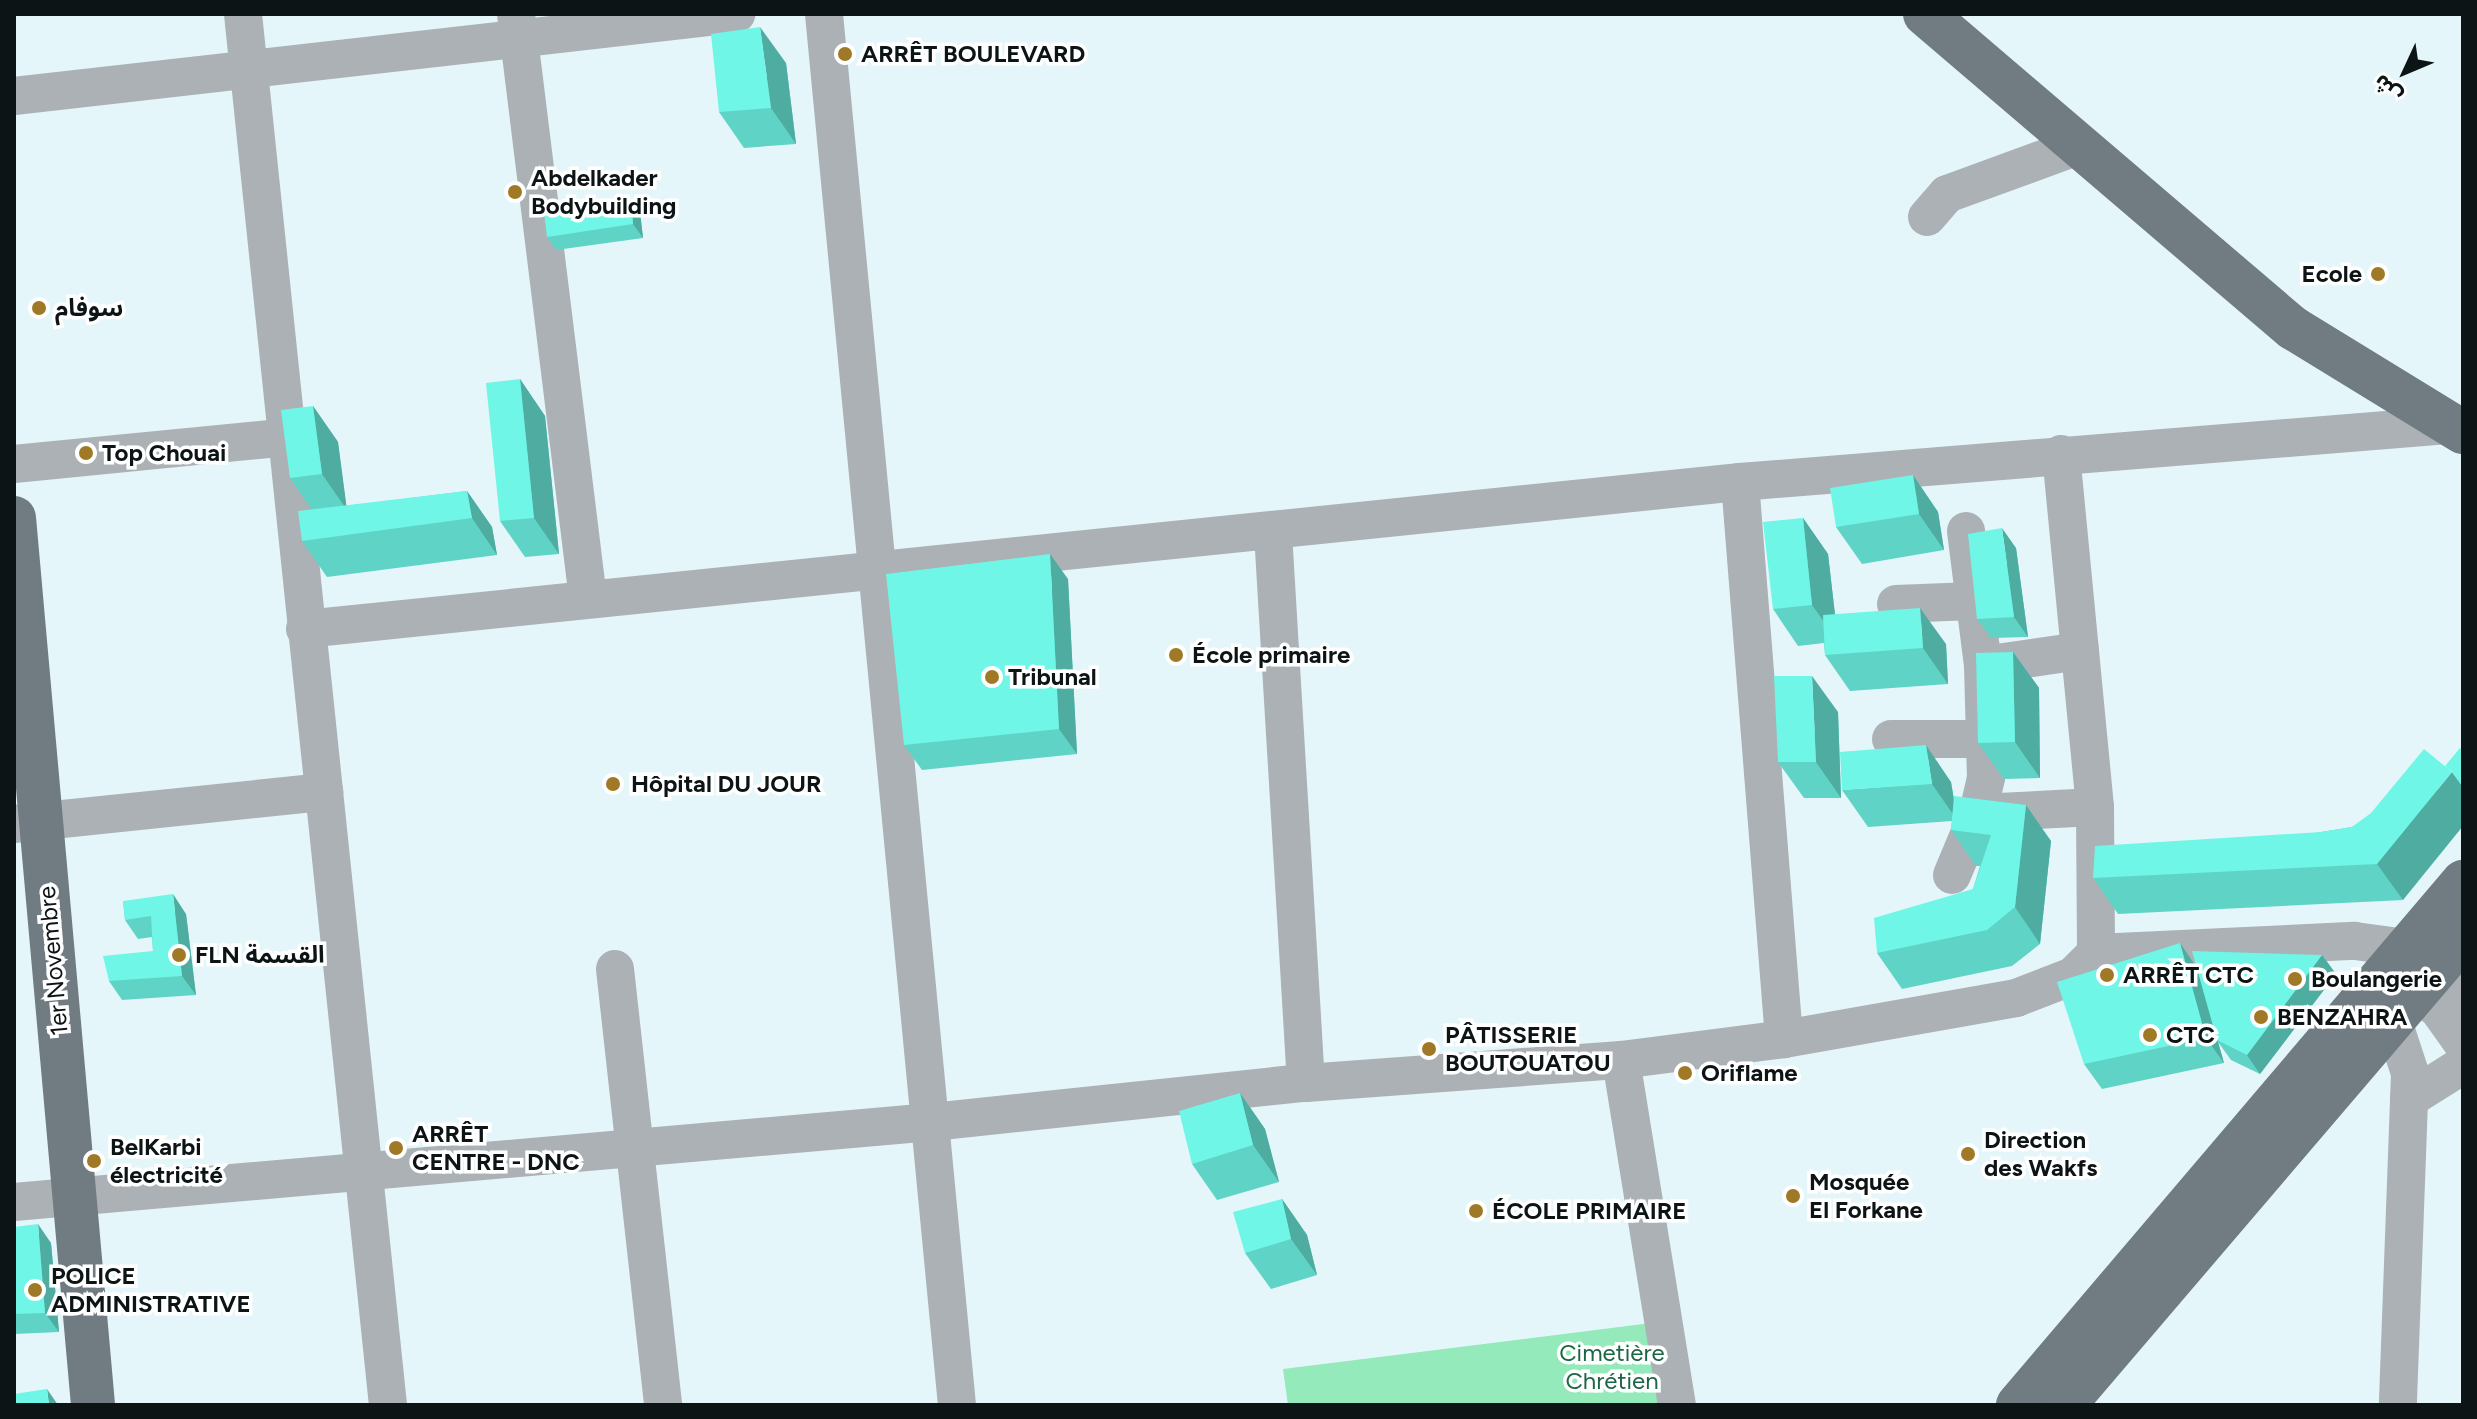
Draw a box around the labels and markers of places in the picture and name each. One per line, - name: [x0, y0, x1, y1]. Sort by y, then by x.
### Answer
- place label: ARRÊT BOULEVARD: [861, 40, 1085, 68]
- marker: ARRÊT BOULEVARD: [836, 45, 854, 63]
- place label: Abdelkader Bodybuilding: [531, 164, 676, 220]
- marker: Abdelkader Bodybuilding: [506, 183, 524, 201]
- place label: Ecole: [2302, 260, 2362, 288]
- marker: Ecole: [2369, 265, 2387, 283]
- place label: سوفام: [55, 294, 123, 322]
- marker: سوفام: [30, 299, 48, 317]
- place label: Top Chouai: [102, 439, 226, 467]
- marker: Top Chouai: [77, 444, 95, 462]
- place label: École primaire: [1192, 641, 1350, 669]
- marker: École primaire: [1167, 646, 1185, 664]
- place label: Tribunal: [1008, 663, 1097, 691]
- marker: Tribunal: [983, 668, 1001, 686]
- place label: Hôpital DU JOUR: [631, 770, 821, 798]
- marker: Hôpital DU JOUR: [602, 773, 624, 795]
- place label: FLN القسمة: [195, 941, 325, 969]
- marker: FLN القسمة: [170, 946, 188, 964]
- place label: ARRÊT CTC: [2123, 961, 2254, 989]
- place label: Boulangerie: [2311, 965, 2442, 993]
- marker: ARRÊT CTC: [2098, 966, 2116, 984]
- marker: Boulangerie: [2286, 970, 2304, 988]
- place label: BENZAHRA: [2277, 1003, 2407, 1031]
- marker: BENZAHRA: [2252, 1008, 2270, 1026]
- place label: PÂTISSERIE BOUTOUATOU: [1445, 1021, 1611, 1077]
- place label: CTC: [2166, 1021, 2215, 1049]
- marker: CTC: [2141, 1026, 2159, 1044]
- marker: PÂTISSERIE BOUTOUATOU: [1420, 1040, 1438, 1058]
- place label: Oriflame: [1701, 1059, 1798, 1087]
- marker: Oriflame: [1676, 1064, 1694, 1082]
- place label: ARRÊT CENTRE - DNC: [412, 1120, 580, 1176]
- place label: Direction des Wakfs: [1984, 1126, 2097, 1182]
- place label: BelKarbi électricité: [110, 1133, 223, 1189]
- marker: ARRÊT CENTRE - DNC: [387, 1139, 405, 1157]
- marker: Direction des Wakfs: [1959, 1145, 1977, 1163]
- marker: BelKarbi électricité: [85, 1152, 103, 1170]
- place label: Mosquée El Forkane: [1809, 1168, 1923, 1224]
- marker: Mosquée El Forkane: [1784, 1187, 1802, 1205]
- place label: ÉCOLE PRIMAIRE: [1492, 1197, 1686, 1225]
- marker: ÉCOLE PRIMAIRE: [1467, 1202, 1485, 1220]
- place label: POLICE ADMINISTRATIVE: [51, 1262, 251, 1318]
- marker: POLICE ADMINISTRATIVE: [26, 1281, 44, 1299]

